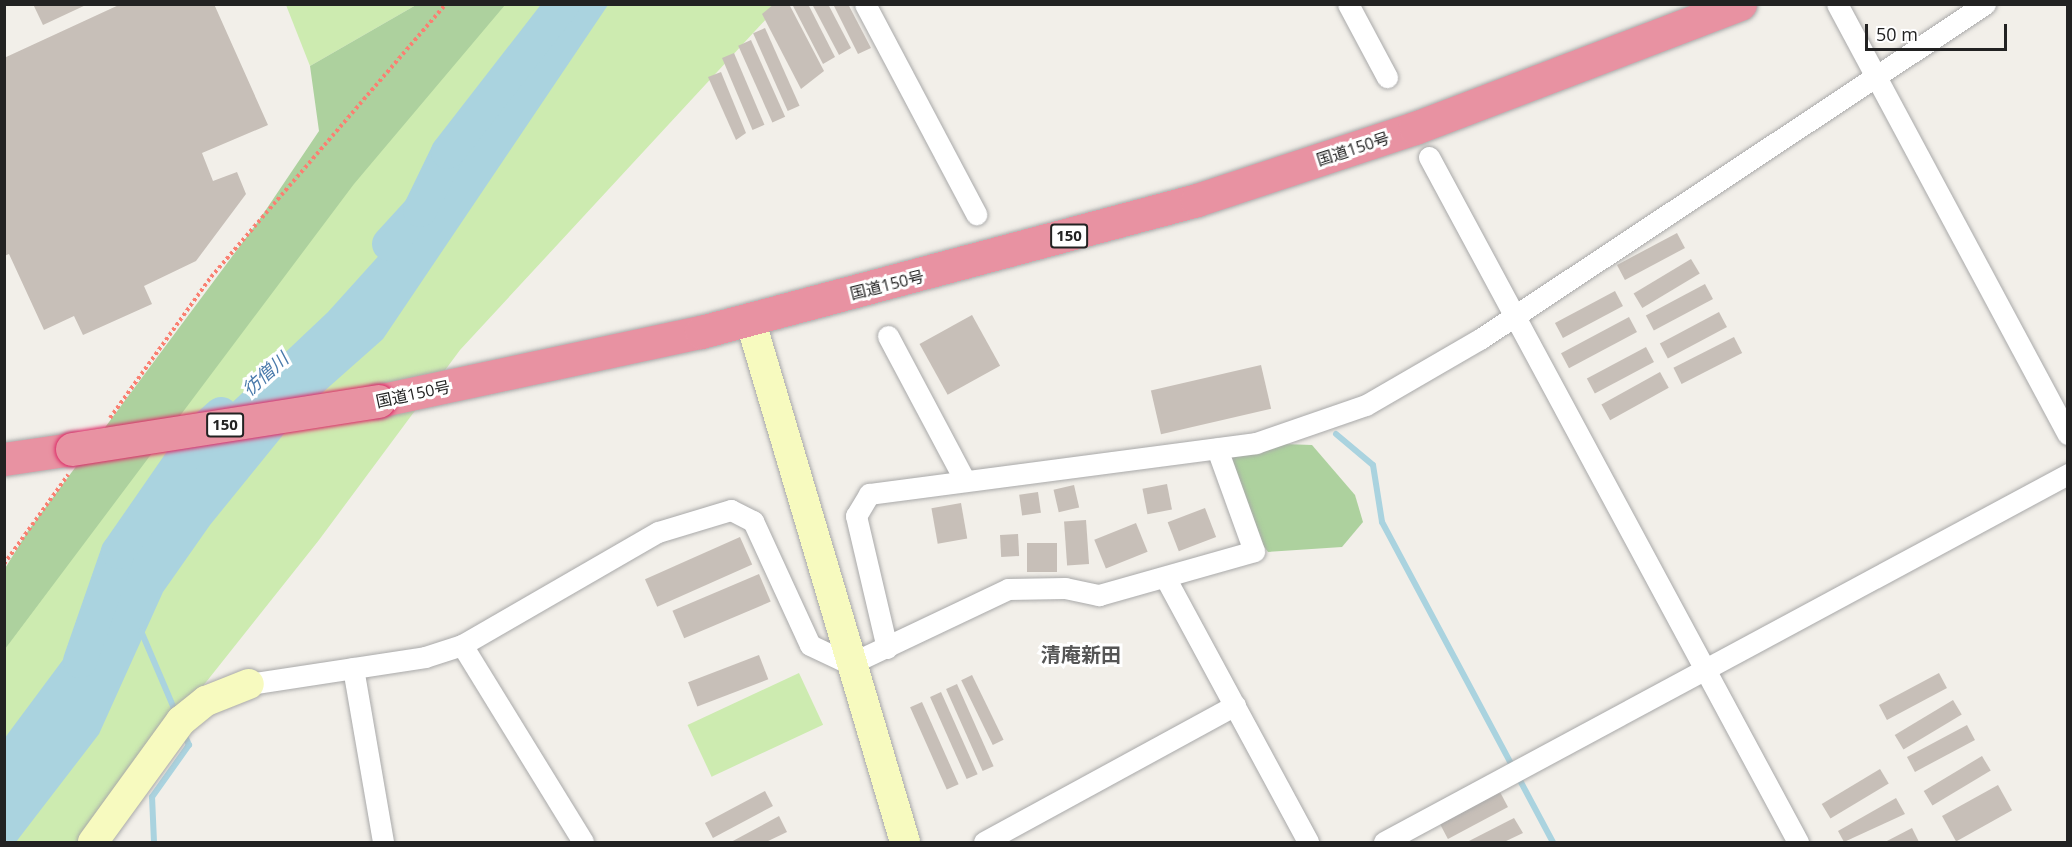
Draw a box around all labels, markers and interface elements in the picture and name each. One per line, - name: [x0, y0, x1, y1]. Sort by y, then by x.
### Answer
- scale bar: [1868, 12, 2010, 50]
- text: 50 m: [1876, 22, 1918, 46]
- street label: 国道150号: [1314, 128, 1392, 170]
- road number: 150: [1050, 224, 1088, 248]
- street label: 国道150号: [848, 267, 926, 303]
- water label: 彷僧川: [238, 348, 292, 400]
- street label: 国道150号: [374, 377, 452, 411]
- road number: 150: [206, 413, 244, 437]
- district label: 清庵新田: [1041, 642, 1121, 666]

